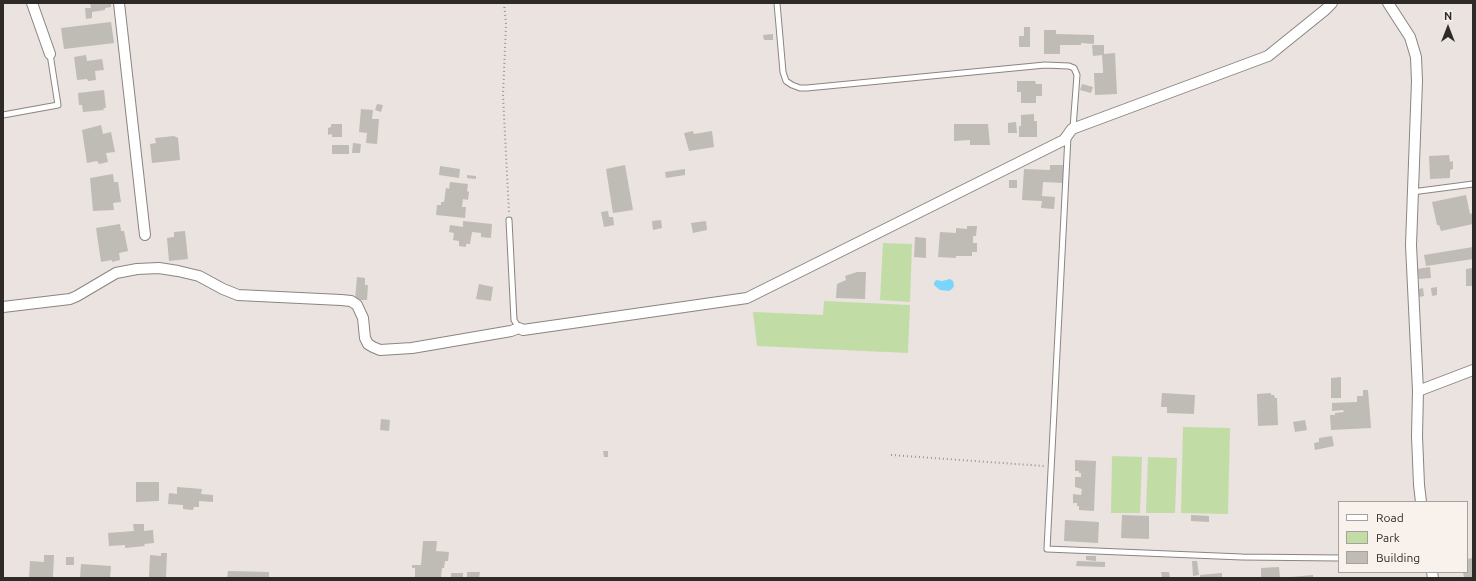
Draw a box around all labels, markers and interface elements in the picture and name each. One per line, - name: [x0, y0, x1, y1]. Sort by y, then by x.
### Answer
- north arrow: [1428, 8, 1468, 48]
- text: N: [1444, 10, 1452, 22]
- legend: [1338, 501, 1468, 573]
- text: Road: [1376, 511, 1404, 524]
- text: Park: [1376, 531, 1400, 544]
- text: Building: [1376, 551, 1420, 564]

